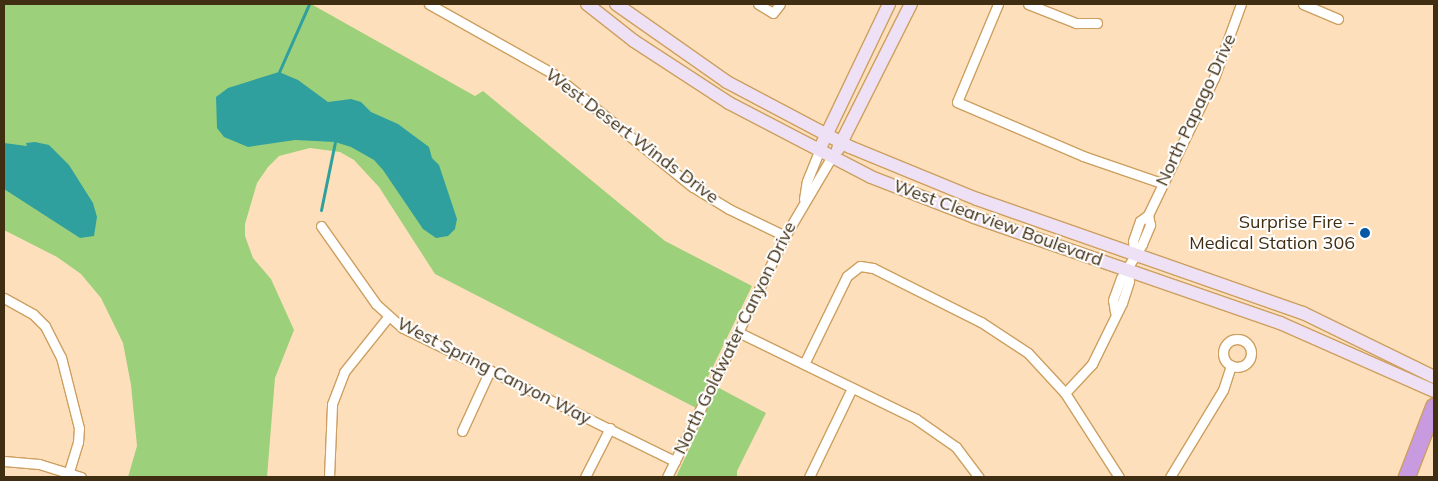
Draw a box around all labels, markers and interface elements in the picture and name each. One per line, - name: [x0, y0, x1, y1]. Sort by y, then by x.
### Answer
- street label: North Papago Drive: [1151, 31, 1241, 189]
- street label: West Desert Winds Drive: [541, 64, 723, 208]
- street label: West Clearview Boulevard: [890, 175, 1106, 271]
- place label: Surprise Fire - Medical Station 306: [1189, 212, 1355, 254]
- street label: North Goldwater Canyon Drive: [669, 218, 801, 458]
- marker: Surprise Fire - Medical Station 306: [1359, 227, 1371, 239]
- street label: West Spring Canyon Way: [393, 313, 595, 429]

